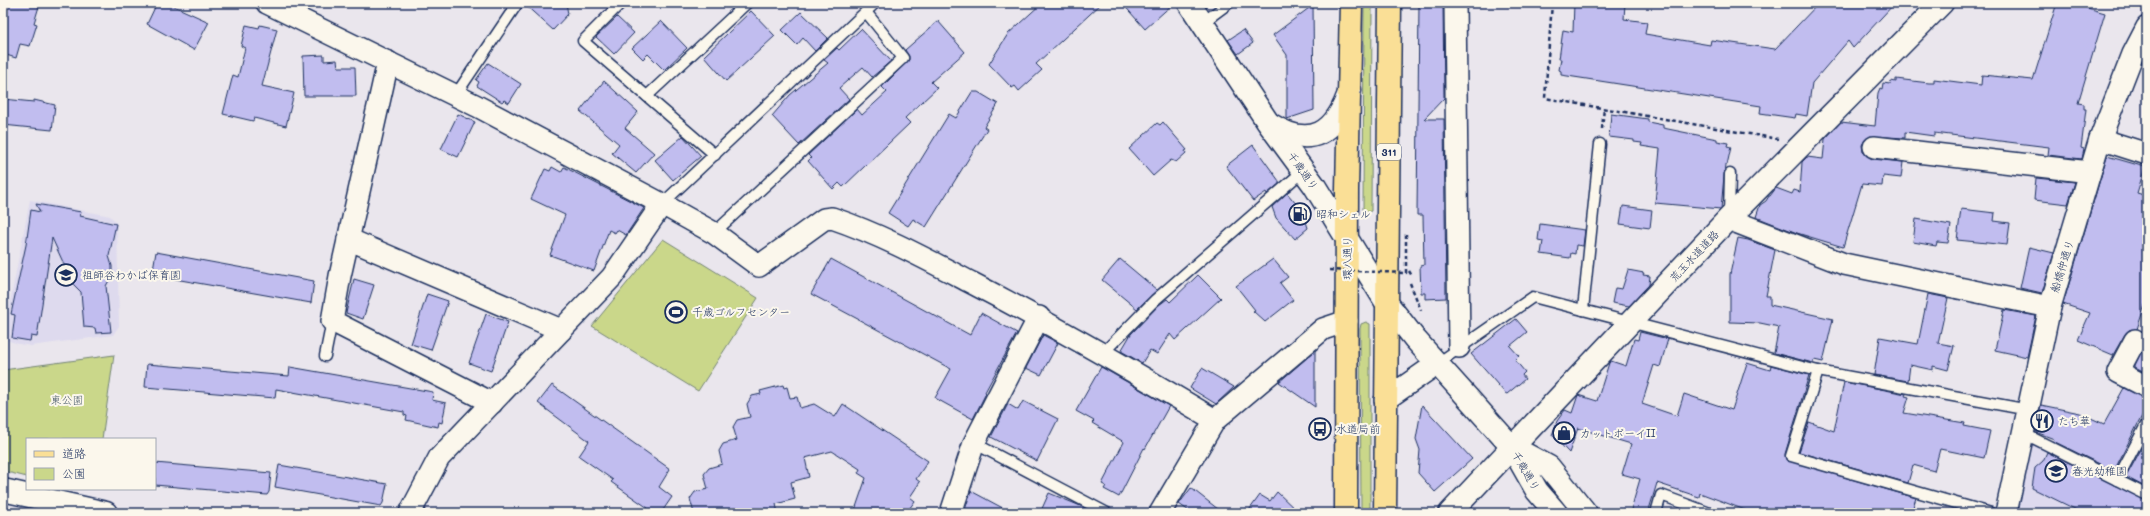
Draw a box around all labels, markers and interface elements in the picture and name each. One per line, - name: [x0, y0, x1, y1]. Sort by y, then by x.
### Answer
- road number: 311: [1377, 144, 1401, 160]
- street label: 千歳通り: [1285, 148, 1322, 193]
- fuel station icon: 昭和シェル: [1287, 201, 1313, 227]
- place label: 昭和シェル: [1316, 206, 1371, 221]
- street label: 荒玉水道道路: [1666, 226, 1722, 285]
- street label: 環八通り: [1339, 236, 1354, 280]
- street label: 船橋仲通り: [2046, 237, 2077, 294]
- school or university icon: 祖師谷わかば保育園: [53, 262, 79, 288]
- place label: 祖師谷わかば保育園: [82, 267, 181, 282]
- sports icon: 千歳ゴルフセンター: [663, 299, 689, 325]
- place label: 千歳ゴルフセンター: [692, 304, 790, 319]
- park label: 東公園: [51, 392, 84, 407]
- restaurant icon: たち華: [2029, 408, 2055, 434]
- place label: たち華: [2058, 413, 2091, 428]
- bus stop icon: 水道局前: [1307, 416, 1333, 442]
- shop icon: カットボーイII: [1551, 420, 1577, 446]
- place label: 水道局前: [1336, 421, 1380, 436]
- place label: カットボーイII: [1580, 425, 1656, 440]
- legend: [26, 438, 156, 490]
- text: 道路: [62, 445, 86, 461]
- street label: 千歳通り: [1509, 448, 1544, 494]
- school or university icon: 春光幼稚園: [2043, 458, 2069, 484]
- place label: 春光幼稚園: [2072, 463, 2127, 478]
- text: 公園: [62, 465, 86, 481]

